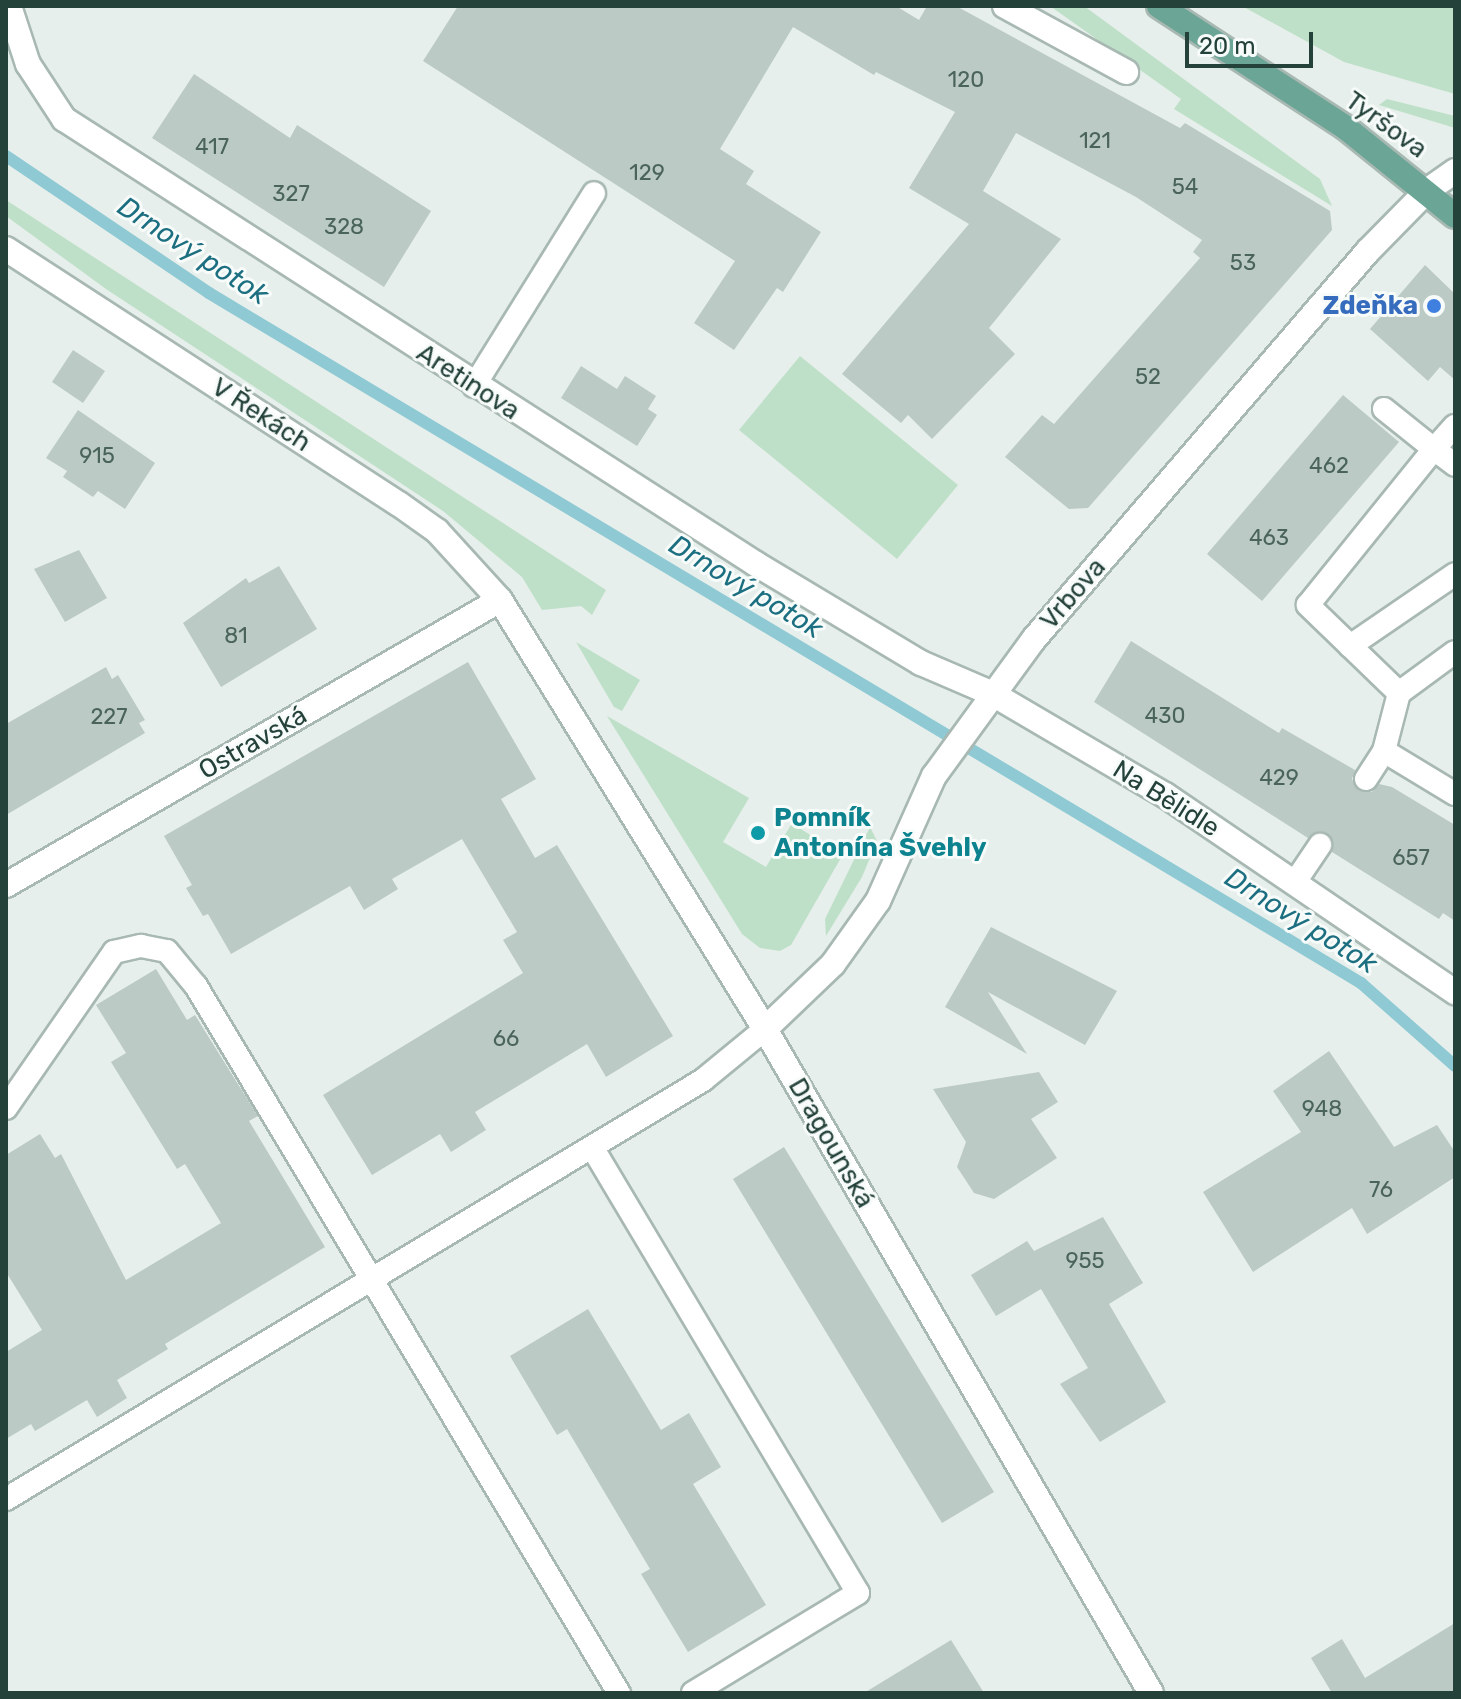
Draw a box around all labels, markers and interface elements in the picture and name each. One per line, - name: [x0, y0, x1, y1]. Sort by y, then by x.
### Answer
- scale bar: [1189, 16, 1317, 66]
- text: 20 m: [1199, 32, 1256, 60]
- house number: 120: [948, 67, 984, 93]
- street label: Tyršova: [1339, 85, 1433, 165]
- house number: 121: [1079, 128, 1111, 154]
- house number: 417: [195, 134, 229, 160]
- house number: 129: [629, 160, 665, 186]
- house number: 54: [1172, 174, 1198, 200]
- house number: 327: [272, 181, 310, 207]
- water label: Drnový potok: [111, 190, 275, 312]
- house number: 328: [324, 214, 364, 240]
- house number: 53: [1230, 250, 1256, 276]
- place label: Zdeňka: [1322, 290, 1418, 322]
- marker: Zdeňka: [1425, 297, 1443, 315]
- street label: Aretinova: [411, 337, 525, 427]
- house number: 52: [1135, 364, 1161, 390]
- street label: V Řekách: [205, 371, 317, 459]
- house number: 915: [79, 443, 115, 469]
- house number: 462: [1309, 453, 1349, 479]
- house number: 463: [1249, 525, 1289, 551]
- water label: Drnový potok: [663, 528, 829, 646]
- street label: Vrbova: [1034, 552, 1112, 636]
- house number: 81: [224, 623, 248, 649]
- street label: Ostravská: [193, 700, 313, 786]
- house number: 430: [1145, 703, 1185, 729]
- house number: 227: [90, 704, 128, 730]
- street label: Na Bělidle: [1107, 754, 1225, 844]
- house number: 429: [1259, 765, 1299, 791]
- place label: Pomník Antonína Švehly: [774, 802, 986, 864]
- marker: Pomník Antonína Švehly: [749, 824, 767, 842]
- house number: 657: [1392, 845, 1430, 871]
- water label: Drnový potok: [1218, 861, 1384, 981]
- house number: 66: [493, 1026, 519, 1052]
- street label: Dragounská: [781, 1073, 881, 1213]
- house number: 948: [1302, 1096, 1342, 1122]
- house number: 76: [1369, 1177, 1393, 1203]
- house number: 955: [1065, 1248, 1105, 1274]

